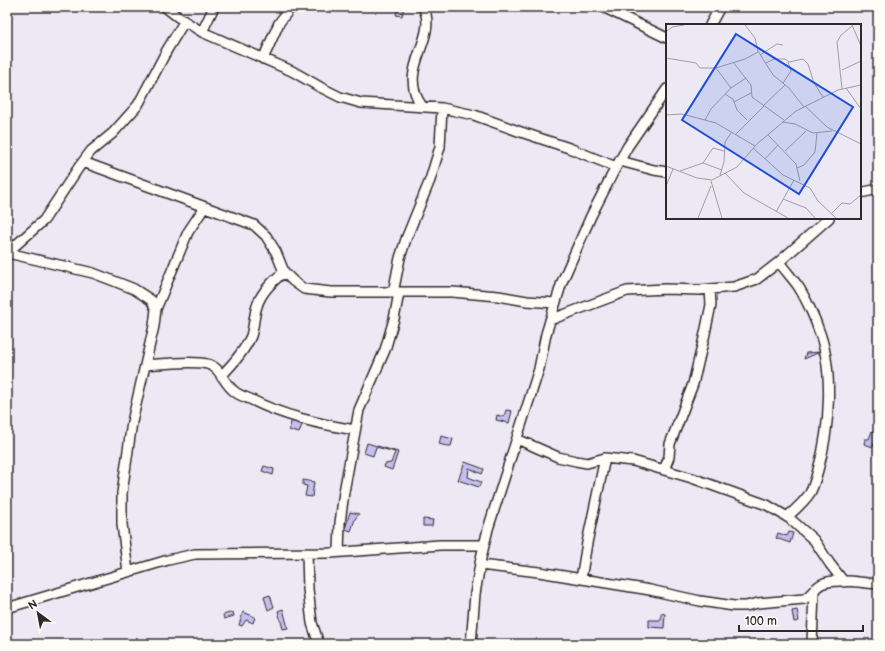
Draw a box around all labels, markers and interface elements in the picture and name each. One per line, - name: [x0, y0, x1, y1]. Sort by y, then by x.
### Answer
- inset map: [666, 24, 861, 219]
- north arrow: [18, 593, 58, 633]
- text: N: [26, 597, 40, 613]
- scale bar: [739, 607, 863, 633]
- text: 100 m: [745, 614, 777, 629]

